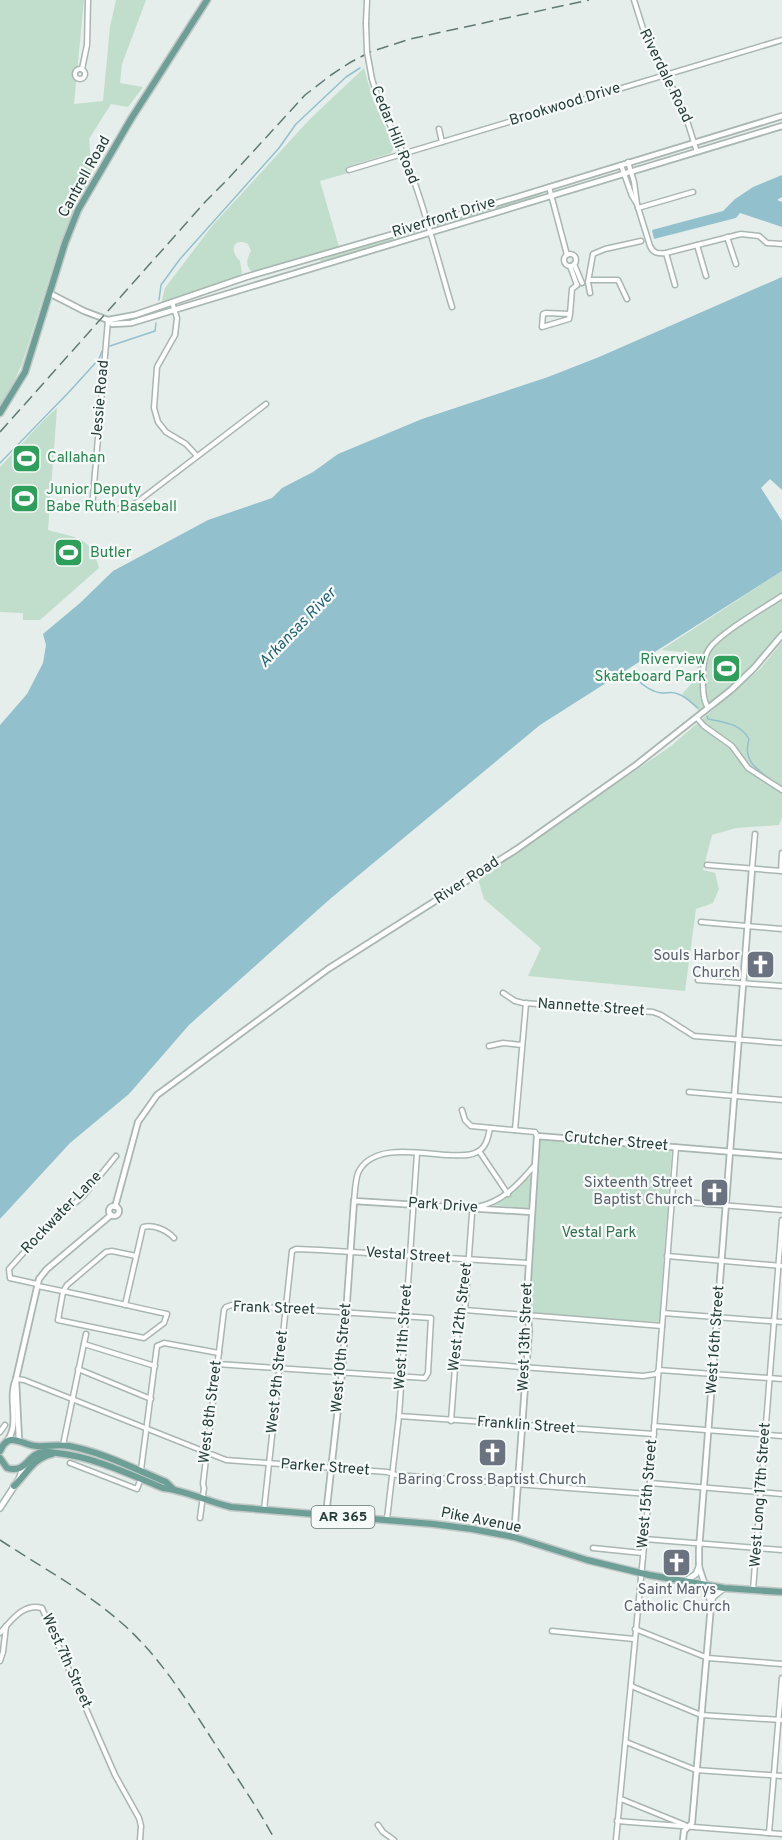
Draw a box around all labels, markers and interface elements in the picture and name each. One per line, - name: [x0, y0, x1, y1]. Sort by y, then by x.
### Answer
- street label: Riverdale Road: [634, 26, 696, 126]
- street label: Brookwood Drive: [507, 79, 623, 131]
- street label: Cedar Hill Road: [366, 83, 422, 187]
- street label: Cantrell Road: [55, 133, 115, 221]
- street label: Riverfront Drive: [390, 193, 498, 243]
- street label: Jessie Road: [88, 359, 114, 441]
- sports icon: Callahan: [10, 442, 42, 474]
- place label: Callahan: [47, 449, 105, 468]
- place label: Junior Deputy Babe Ruth Baseball: [46, 481, 177, 517]
- sports icon: Junior Deputy Babe Ruth Baseball: [9, 483, 41, 515]
- sports icon: Butler: [53, 537, 85, 569]
- place label: Butler: [90, 544, 132, 563]
- water label: Arkansas River: [255, 582, 342, 672]
- place label: Riverview Skateboard Park: [594, 651, 706, 687]
- sports icon: Riverview Skateboard Park: [711, 653, 743, 685]
- street label: River Road: [431, 853, 503, 909]
- place label: Souls Harbor Church: [653, 947, 740, 983]
- church icon: Souls Harbor Church: [745, 949, 777, 981]
- street label: Nannette Street: [537, 995, 645, 1021]
- street label: Crutcher Street: [563, 1128, 669, 1156]
- street label: Rockwater Lane: [18, 1168, 106, 1258]
- place label: Sixteenth Street Baptist Church: [584, 1174, 693, 1210]
- church icon: Sixteenth Street Baptist Church: [698, 1176, 730, 1208]
- street label: Park Drive: [407, 1194, 479, 1218]
- park label: Vestal Park: [562, 1224, 637, 1243]
- street label: Vestal Street: [365, 1244, 451, 1268]
- street label: West 12th Street: [445, 1261, 477, 1373]
- street label: West 13th Street: [515, 1282, 537, 1392]
- street label: West 11th Street: [391, 1283, 417, 1391]
- street label: West 16th Street: [703, 1285, 729, 1395]
- street label: Frank Street: [233, 1298, 315, 1320]
- street label: West 10th Street: [328, 1302, 356, 1414]
- street label: West 9th Street: [263, 1329, 293, 1435]
- street label: West 8th Street: [195, 1359, 227, 1465]
- street label: Franklin Street: [476, 1413, 576, 1439]
- street label: West Long 17th Street: [746, 1422, 776, 1568]
- church icon: Baring Cross Baptist Church: [476, 1437, 508, 1469]
- street label: West 15th Street: [634, 1438, 662, 1550]
- street label: Parker Street: [280, 1455, 370, 1481]
- place label: Baring Cross Baptist Church: [398, 1471, 587, 1490]
- street label: Pike Avenue: [439, 1504, 523, 1538]
- road number: AR 365: [312, 1506, 374, 1528]
- church icon: Saint Marys Catholic Church: [661, 1547, 693, 1579]
- place label: Saint Marys Catholic Church: [624, 1581, 730, 1617]
- street label: West 7th Street: [37, 1611, 95, 1711]

